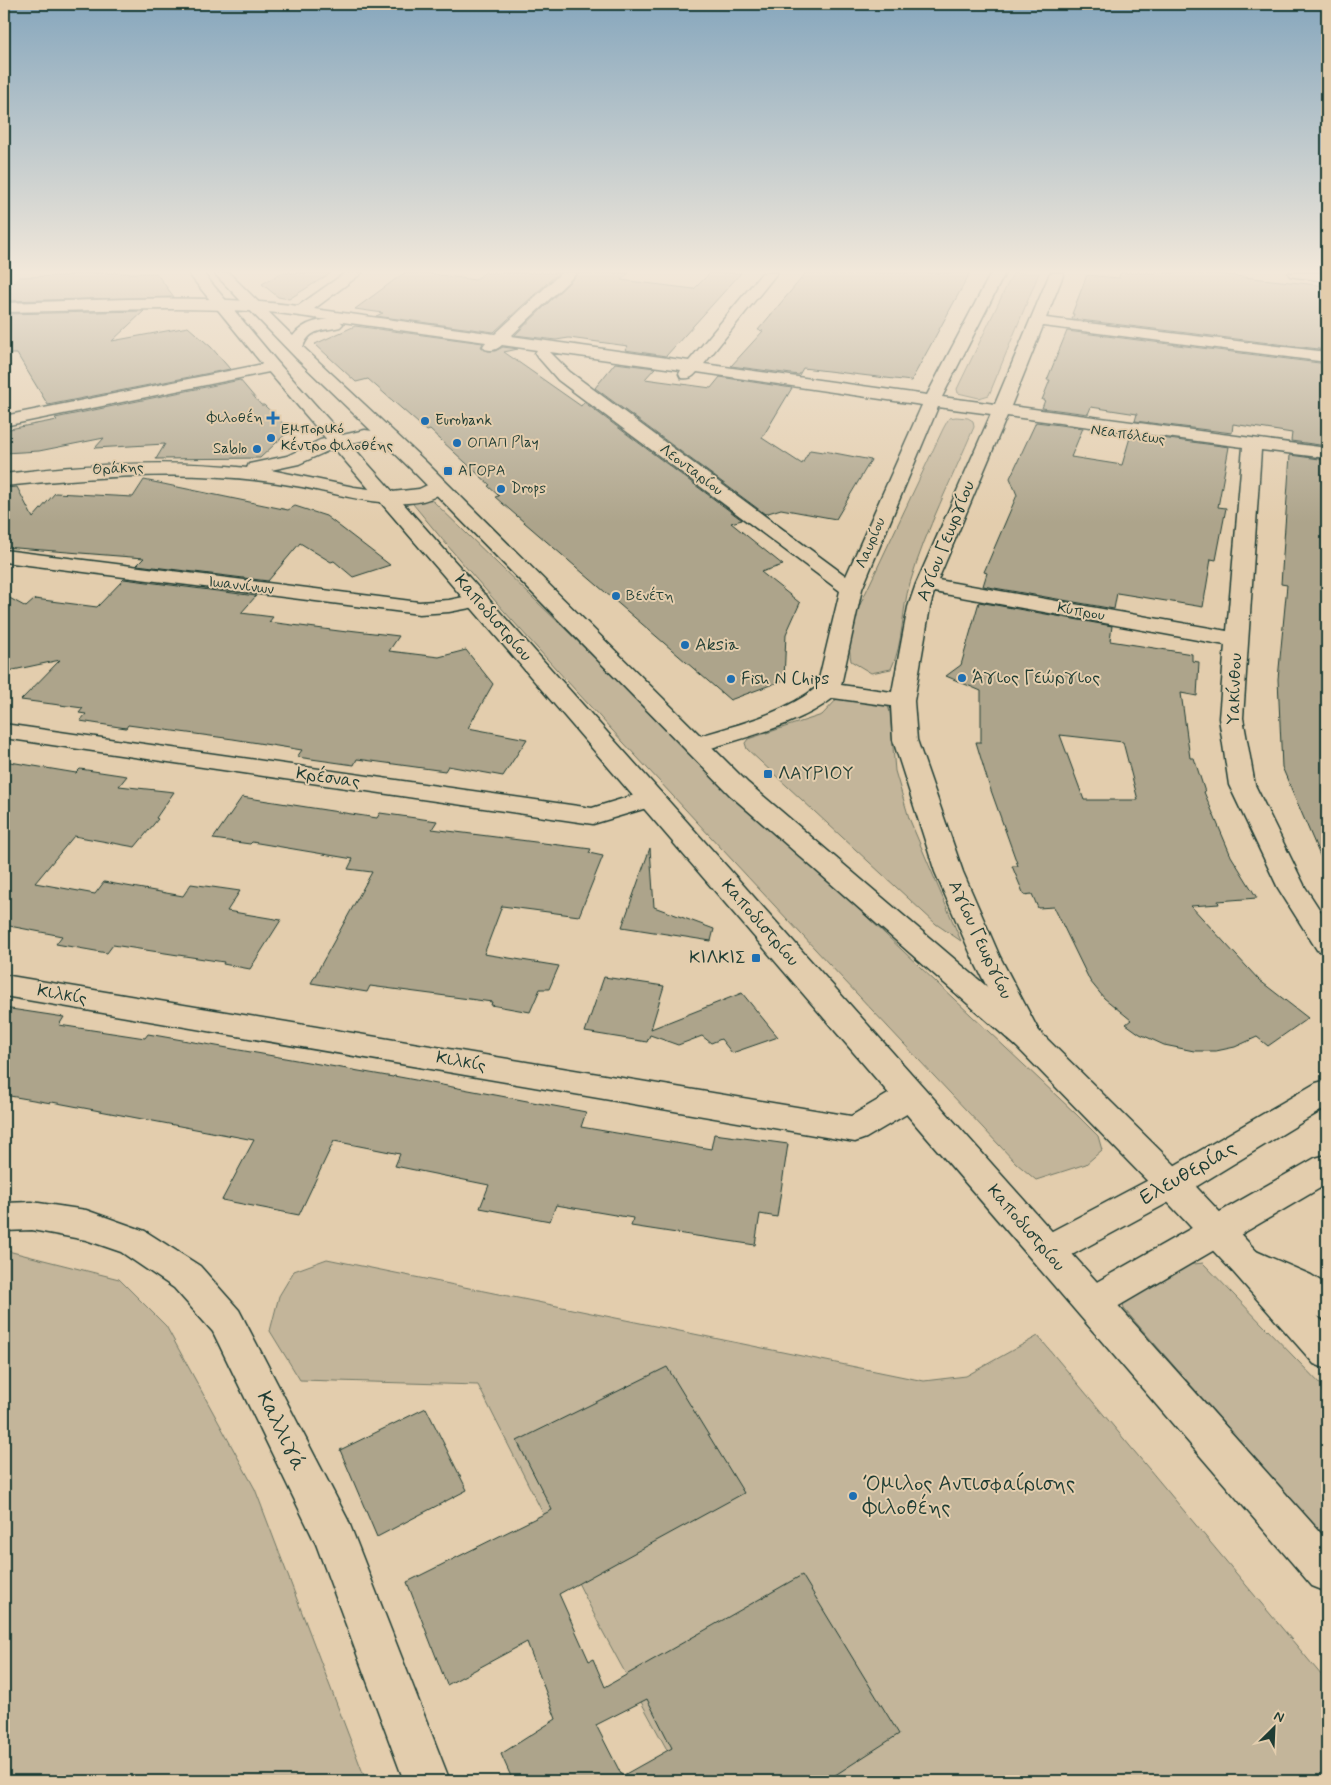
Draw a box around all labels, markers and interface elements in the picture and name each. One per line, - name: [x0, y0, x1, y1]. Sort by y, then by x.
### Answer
- place label: Φιλοθέη: [206, 408, 263, 428]
- place label: Eurobank: [435, 411, 492, 431]
- marker: Φιλοθέη: [267, 412, 279, 424]
- marker: Eurobank: [419, 415, 431, 427]
- place label: Εμπορικό Κέντρο Φιλοθέης: [281, 419, 393, 456]
- street label: Νεαπόλεως: [1090, 420, 1167, 450]
- marker: Εμπορικό Κέντρο Φιλοθέης: [265, 432, 277, 444]
- place label: ΟΠΑΠ Play: [467, 433, 539, 453]
- marker: ΟΠΑΠ Play: [451, 437, 463, 449]
- place label: Sablo: [213, 439, 247, 459]
- street label: Λεονταρίου: [655, 439, 727, 501]
- marker: Sablo: [251, 443, 263, 455]
- street label: Θράκης: [92, 458, 145, 480]
- place label: ΑΓΟΡΑ: [458, 461, 506, 481]
- marker: ΑΓΟΡΑ: [442, 465, 454, 477]
- street label: Αγίου Γεωργίου: [911, 477, 981, 605]
- place label: Drops: [511, 479, 546, 499]
- marker: Drops: [495, 483, 507, 495]
- street label: Λαυρίου: [851, 514, 891, 572]
- street label: Καποδιστρίου: [449, 569, 537, 667]
- street label: Ιωαννίνων: [207, 572, 275, 600]
- place label: Βενέτη: [626, 586, 674, 606]
- marker: Βενέτη: [610, 590, 622, 602]
- street label: Κύπρου: [1056, 598, 1107, 626]
- place label: Aksia: [695, 633, 739, 657]
- marker: Aksia: [679, 639, 691, 651]
- street label: Υακίνθου: [1222, 653, 1248, 725]
- place label: Άγιος Γεώργιος: [972, 666, 1100, 690]
- place label: Fish N Chips: [741, 667, 829, 691]
- marker: Άγιος Γεώργιος: [956, 672, 968, 684]
- marker: Fish N Chips: [725, 673, 737, 685]
- street label: Κρέσνας: [294, 761, 362, 794]
- place label: ΛΑΥΡΙΟΥ: [778, 762, 854, 786]
- marker: ΛΑΥΡΙΟΥ: [762, 768, 774, 780]
- street label: Καποδιστρίου: [716, 874, 804, 972]
- street label: Αγίου Γεωργίου: [942, 877, 1018, 1003]
- place label: ΚΙΛΚΙΣ: [689, 946, 746, 970]
- marker: ΚΙΛΚΙΣ: [750, 952, 762, 964]
- street label: Κιλκίς: [35, 979, 89, 1011]
- street label: Κιλκίς: [434, 1046, 488, 1078]
- street label: Ελευθερίας: [1135, 1134, 1241, 1212]
- street label: Καποδιστρίου: [982, 1179, 1070, 1277]
- street label: Καλλιγά: [250, 1387, 312, 1475]
- place label: Όμιλος Αντισφαίρισης Φιλοθέης: [862, 1470, 1075, 1522]
- marker: Όμιλος Αντισφαίρισης Φιλοθέης: [847, 1490, 859, 1502]
- north arrow: [1248, 1702, 1298, 1752]
- text: N: [1271, 1707, 1287, 1727]

